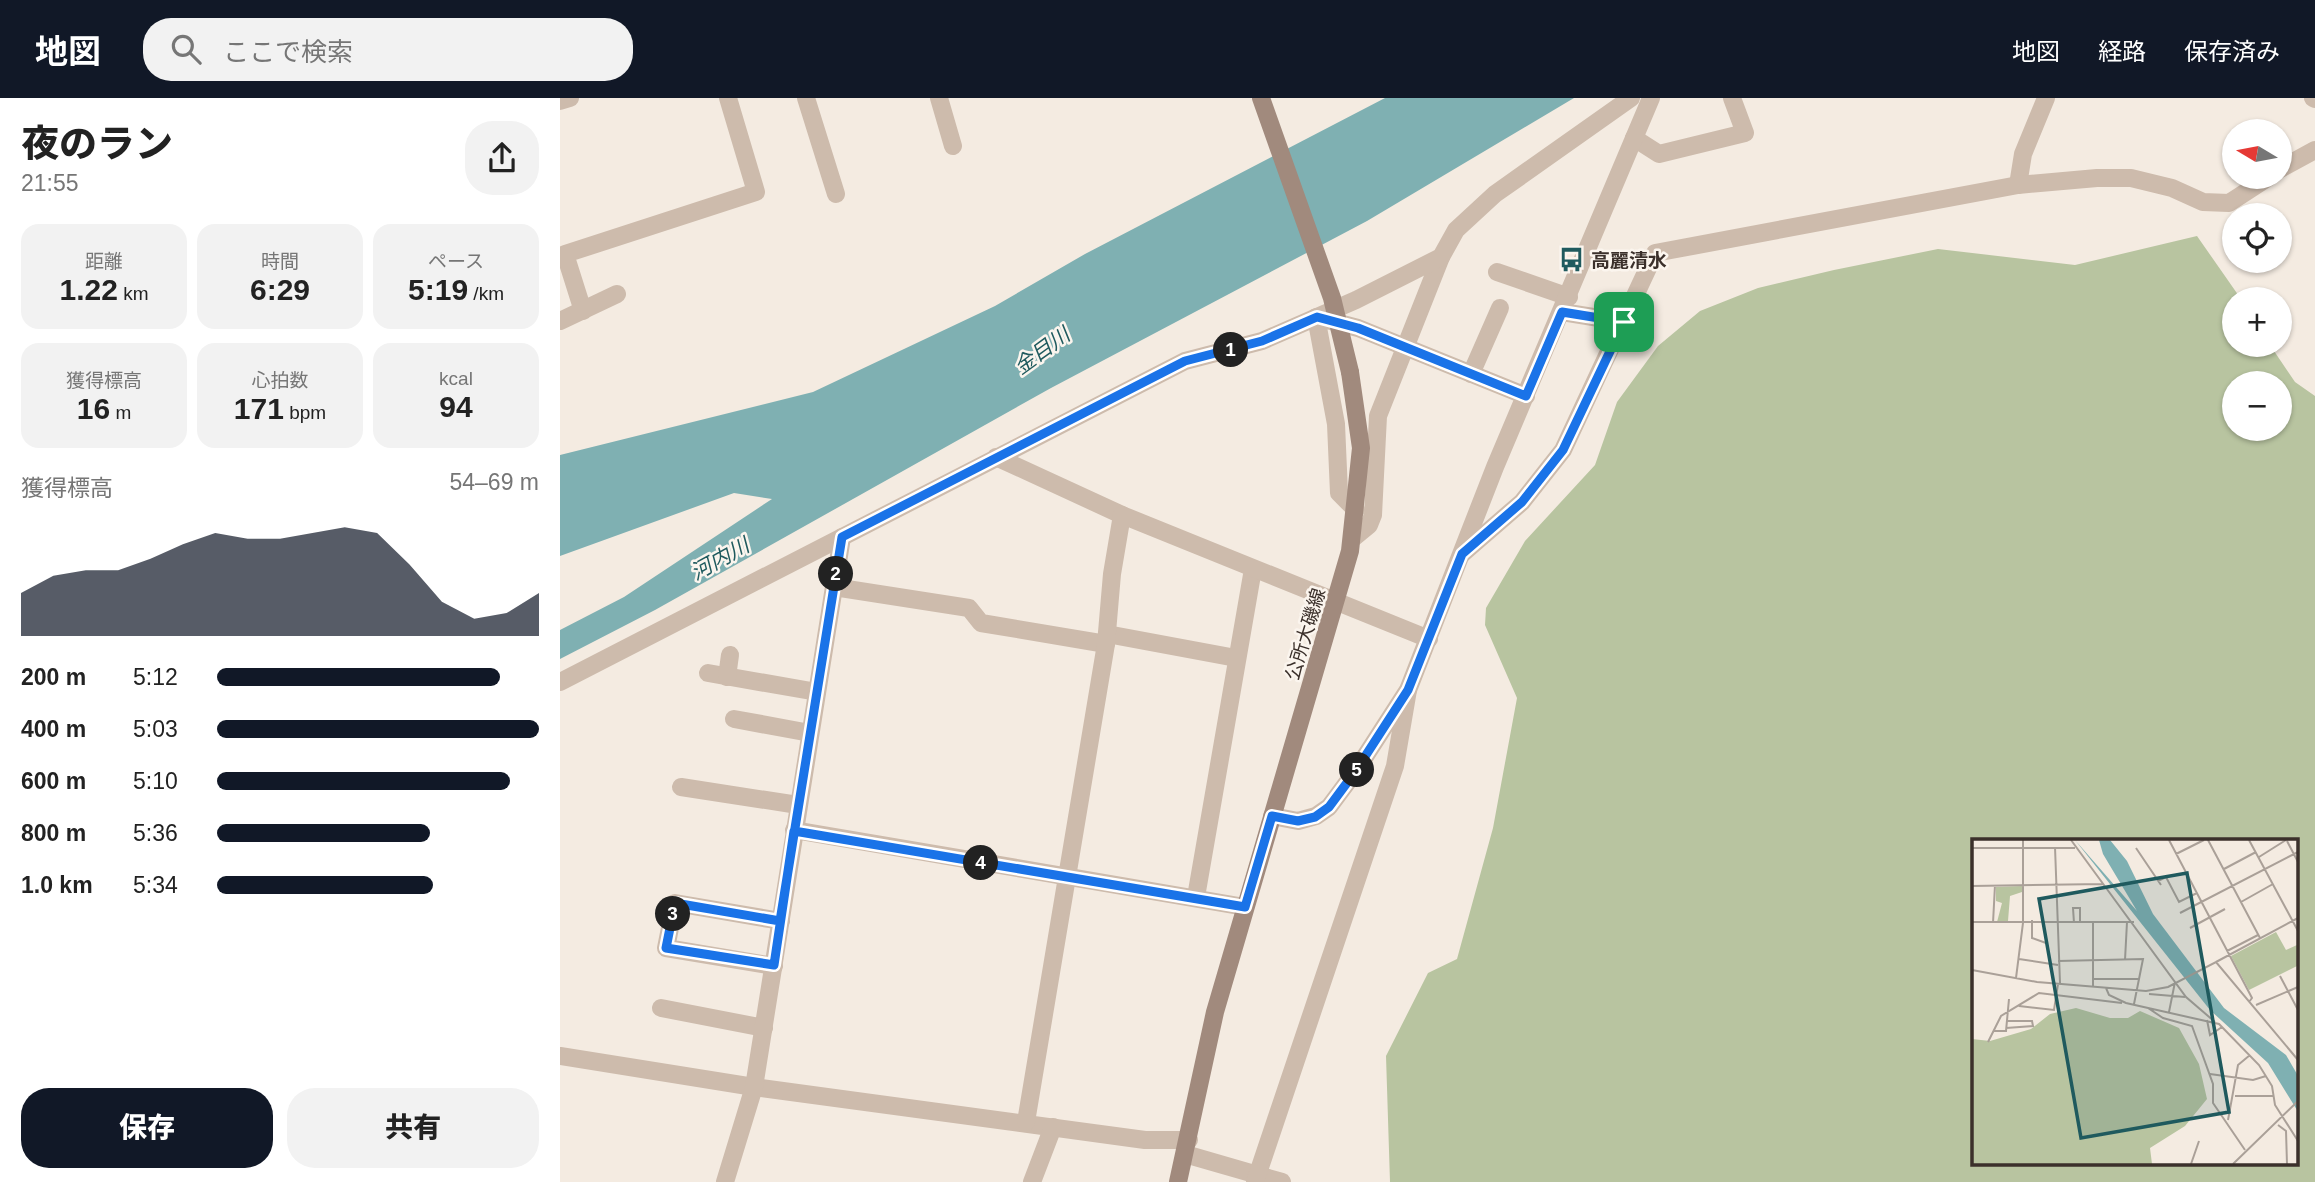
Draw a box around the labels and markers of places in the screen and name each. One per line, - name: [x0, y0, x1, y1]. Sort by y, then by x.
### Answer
- bus stop icon: 高麗清水: [1557, 246, 1585, 274]
- place label: 高麗清水: [1591, 250, 1667, 271]
- pin: [1594, 292, 1654, 352]
- pin: 1: [1214, 332, 1248, 368]
- pin: 2: [818, 556, 854, 592]
- pin: 5: [1340, 752, 1374, 788]
- pin: 4: [964, 846, 998, 880]
- pin: 3: [656, 896, 690, 932]

